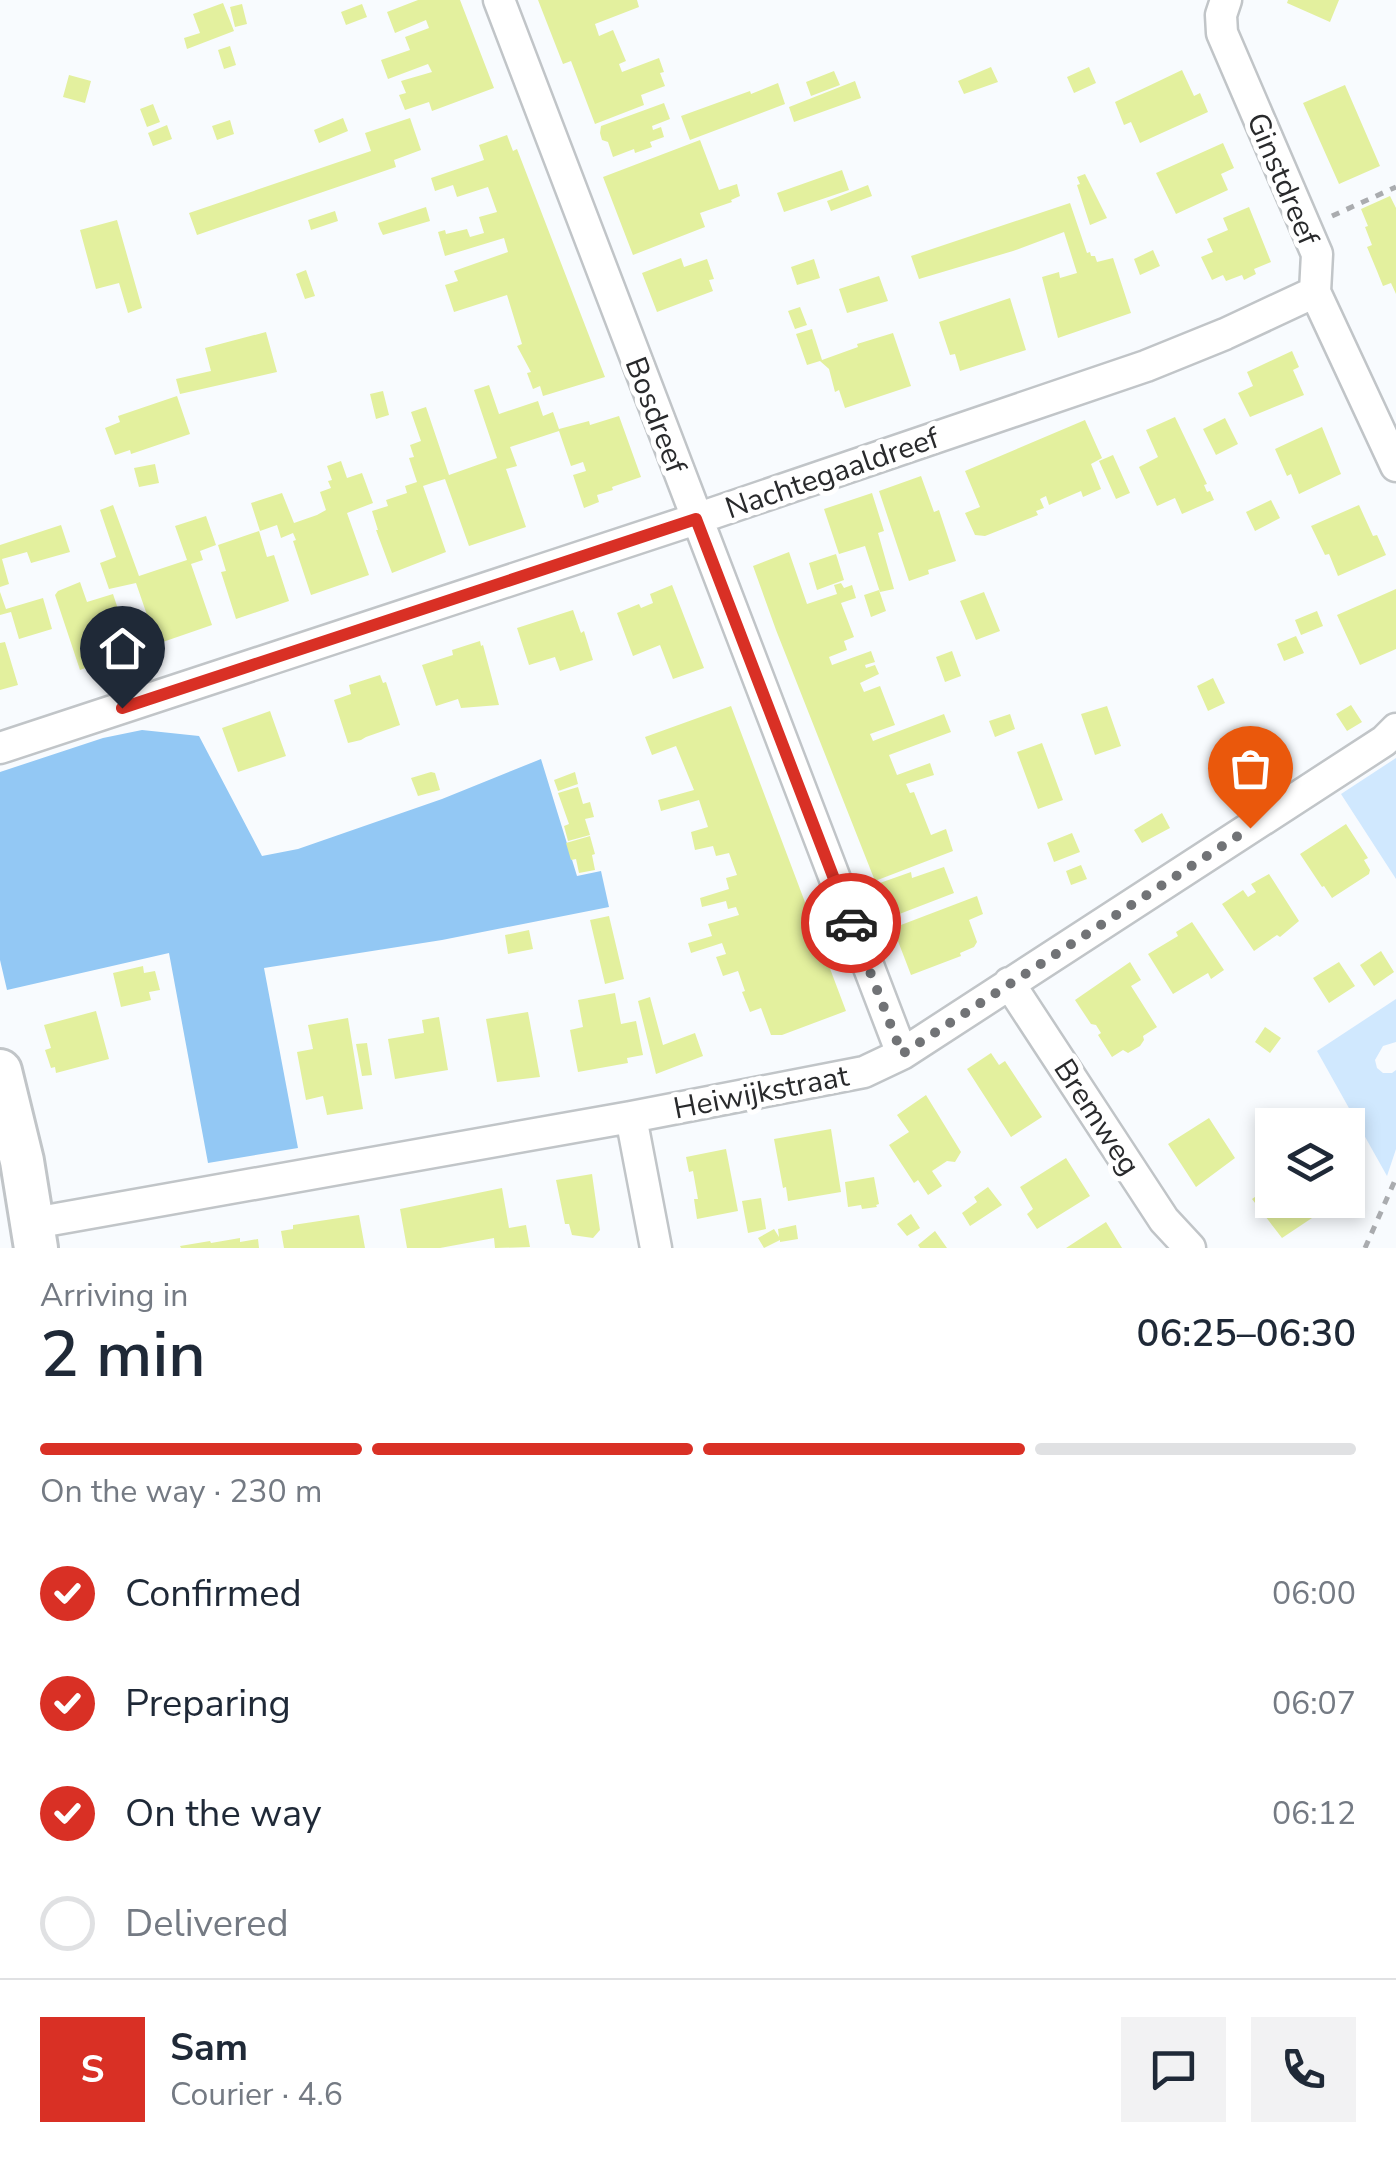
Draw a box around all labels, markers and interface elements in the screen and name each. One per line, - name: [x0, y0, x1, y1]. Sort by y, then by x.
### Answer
- street label: Ginstdreef: [1236, 107, 1329, 253]
- street label: Bosdreef: [615, 351, 697, 480]
- street label: Nachtegaaldreef: [720, 417, 945, 529]
- pin: [80, 606, 165, 709]
- icon: home: [95, 621, 150, 676]
- pin: [1208, 726, 1293, 829]
- icon: bag: [1223, 741, 1278, 796]
- courier: [801, 873, 901, 973]
- icon: car: [824, 896, 879, 951]
- street label: Bremweg: [1044, 1051, 1149, 1183]
- street label: Heiwijkstraat: [670, 1055, 853, 1130]
- map controls: [1255, 1108, 1365, 1218]
- button: layers: [1255, 1108, 1365, 1218]
- text: Arriving in: [40, 1274, 188, 1317]
- text: 06:25–06:30: [1137, 1308, 1356, 1359]
- text: 2 min: [40, 1310, 206, 1399]
- text: On the way · 230 m: [40, 1470, 322, 1513]
- icon: check: [40, 1566, 95, 1621]
- text: Confirmed: [125, 1568, 302, 1619]
- text: 06:00: [1272, 1572, 1356, 1615]
- icon: check: [40, 1676, 95, 1731]
- text: Preparing: [125, 1678, 291, 1729]
- text: 06:07: [1272, 1682, 1356, 1725]
- icon: check: [40, 1786, 95, 1841]
- text: On the way: [125, 1788, 321, 1839]
- text: 06:12: [1272, 1792, 1356, 1835]
- text: Delivered: [125, 1898, 289, 1949]
- button: chat: [1121, 2017, 1226, 2122]
- button: phone: [1251, 2017, 1356, 2122]
- text: Sam: [170, 2022, 248, 2073]
- text: S: [81, 2044, 104, 2095]
- text: Courier · 4.6: [170, 2073, 343, 2116]

